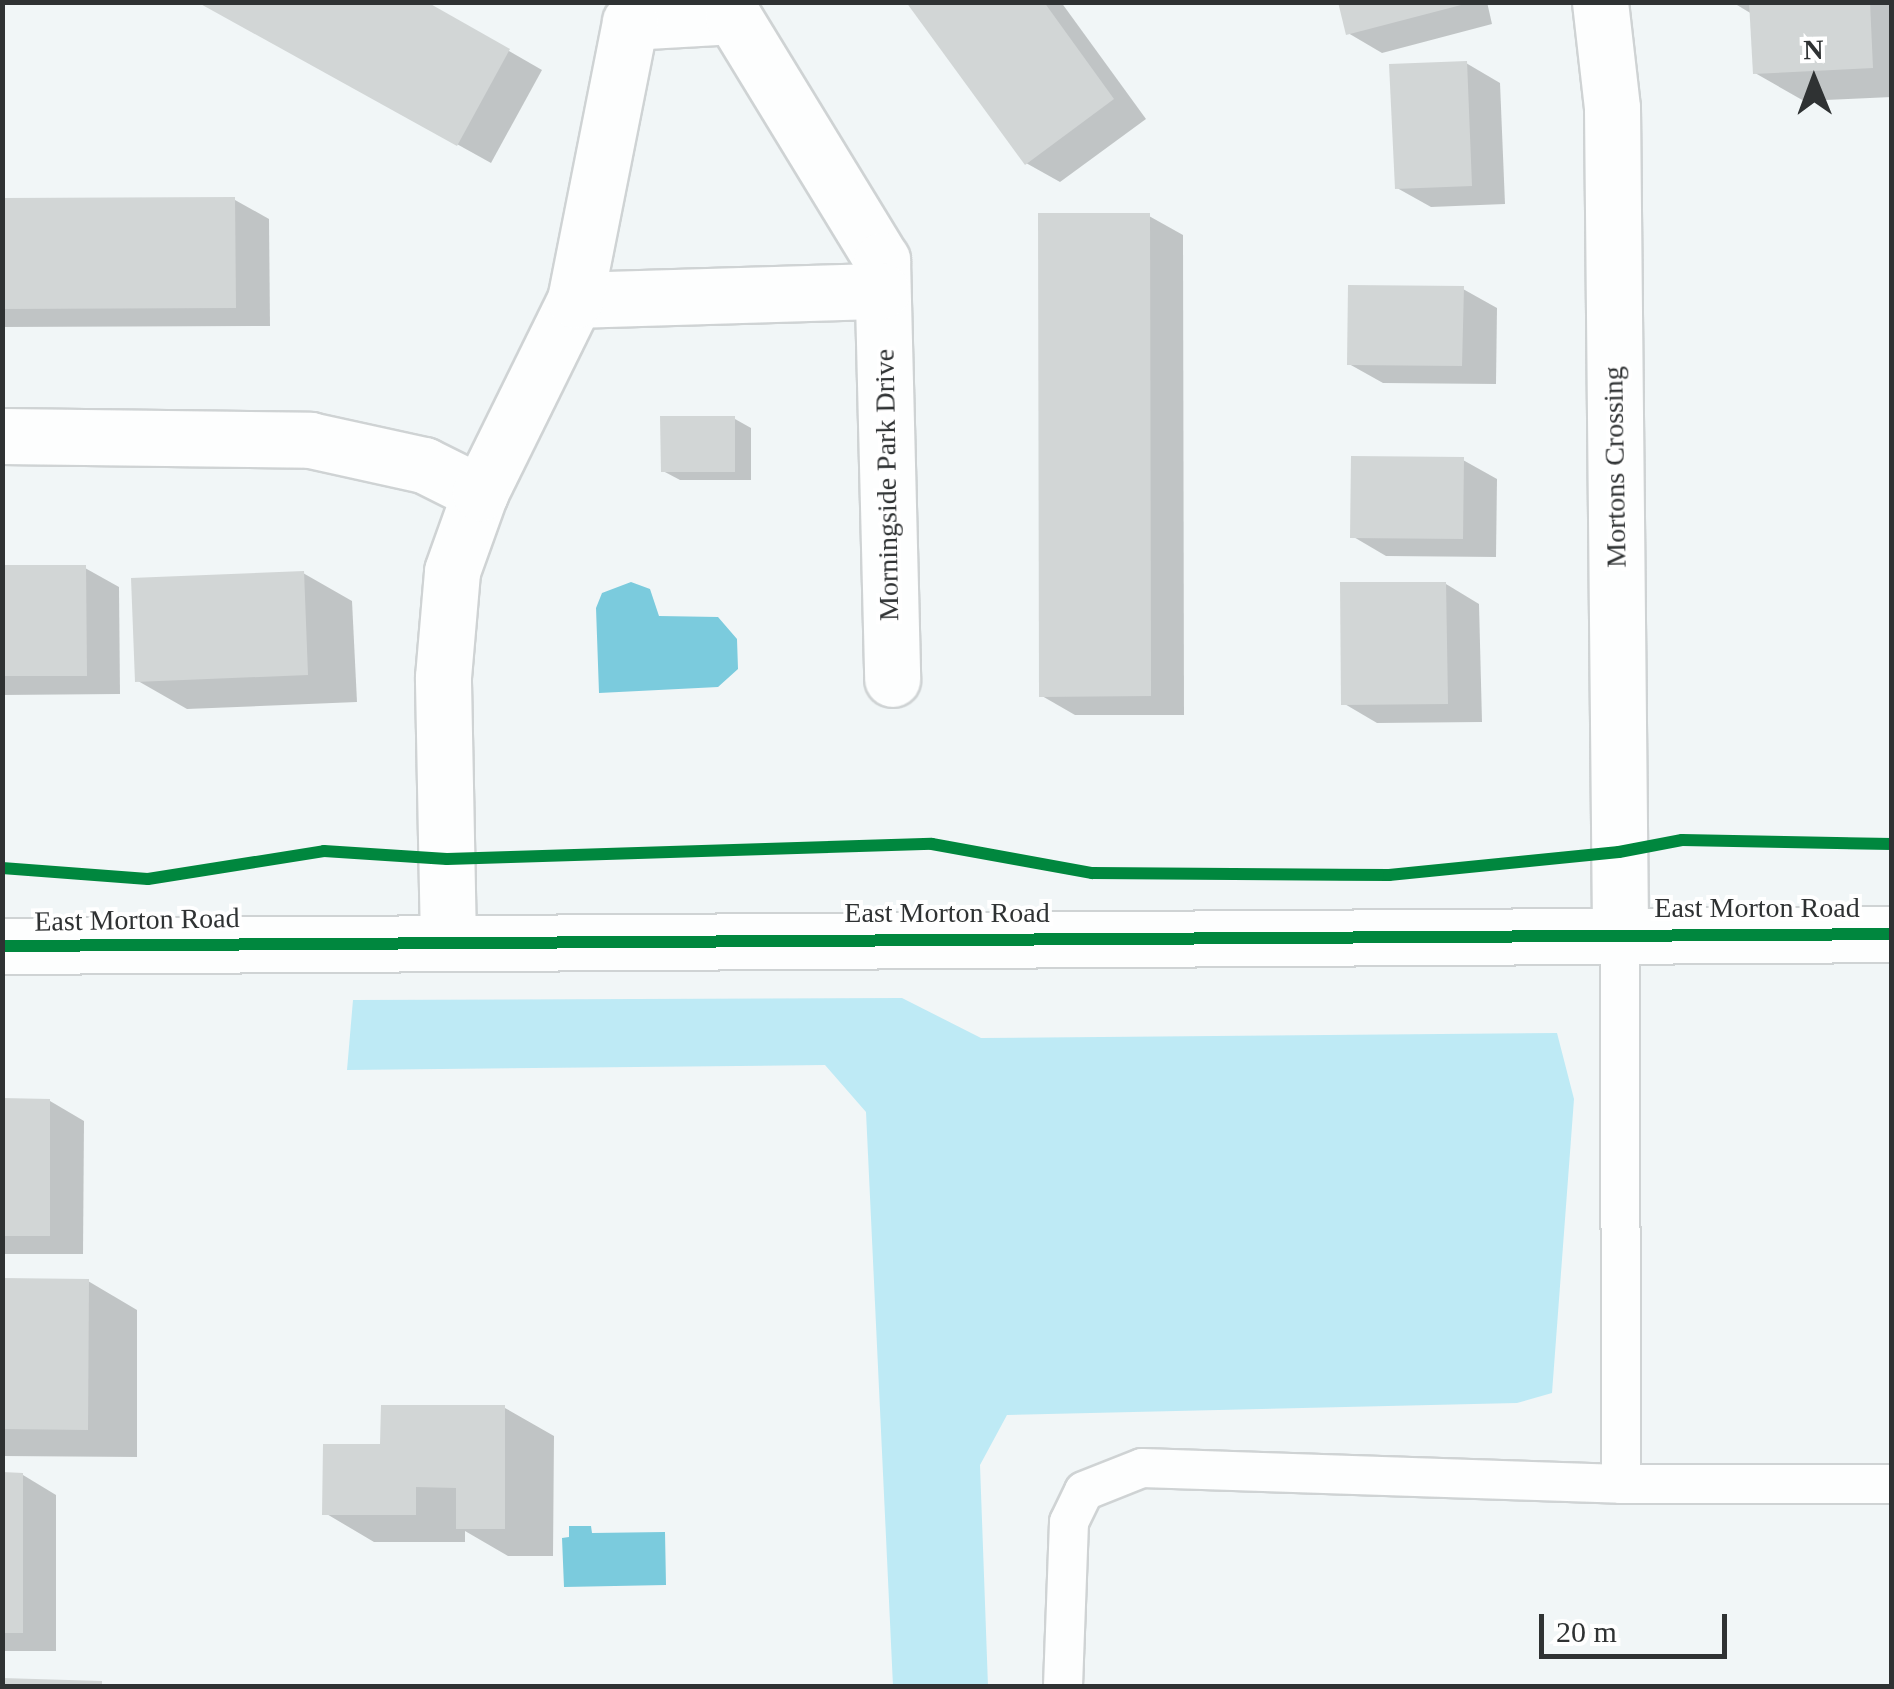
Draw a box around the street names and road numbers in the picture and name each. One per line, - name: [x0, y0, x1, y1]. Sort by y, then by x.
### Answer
- street label: Morningside Park Drive: [868, 349, 906, 621]
- street label: Mortons Crossing: [1596, 366, 1634, 568]
- street label: East Morton Road: [1654, 891, 1860, 925]
- street label: East Morton Road: [844, 896, 1050, 930]
- street label: East Morton Road: [34, 901, 240, 939]

